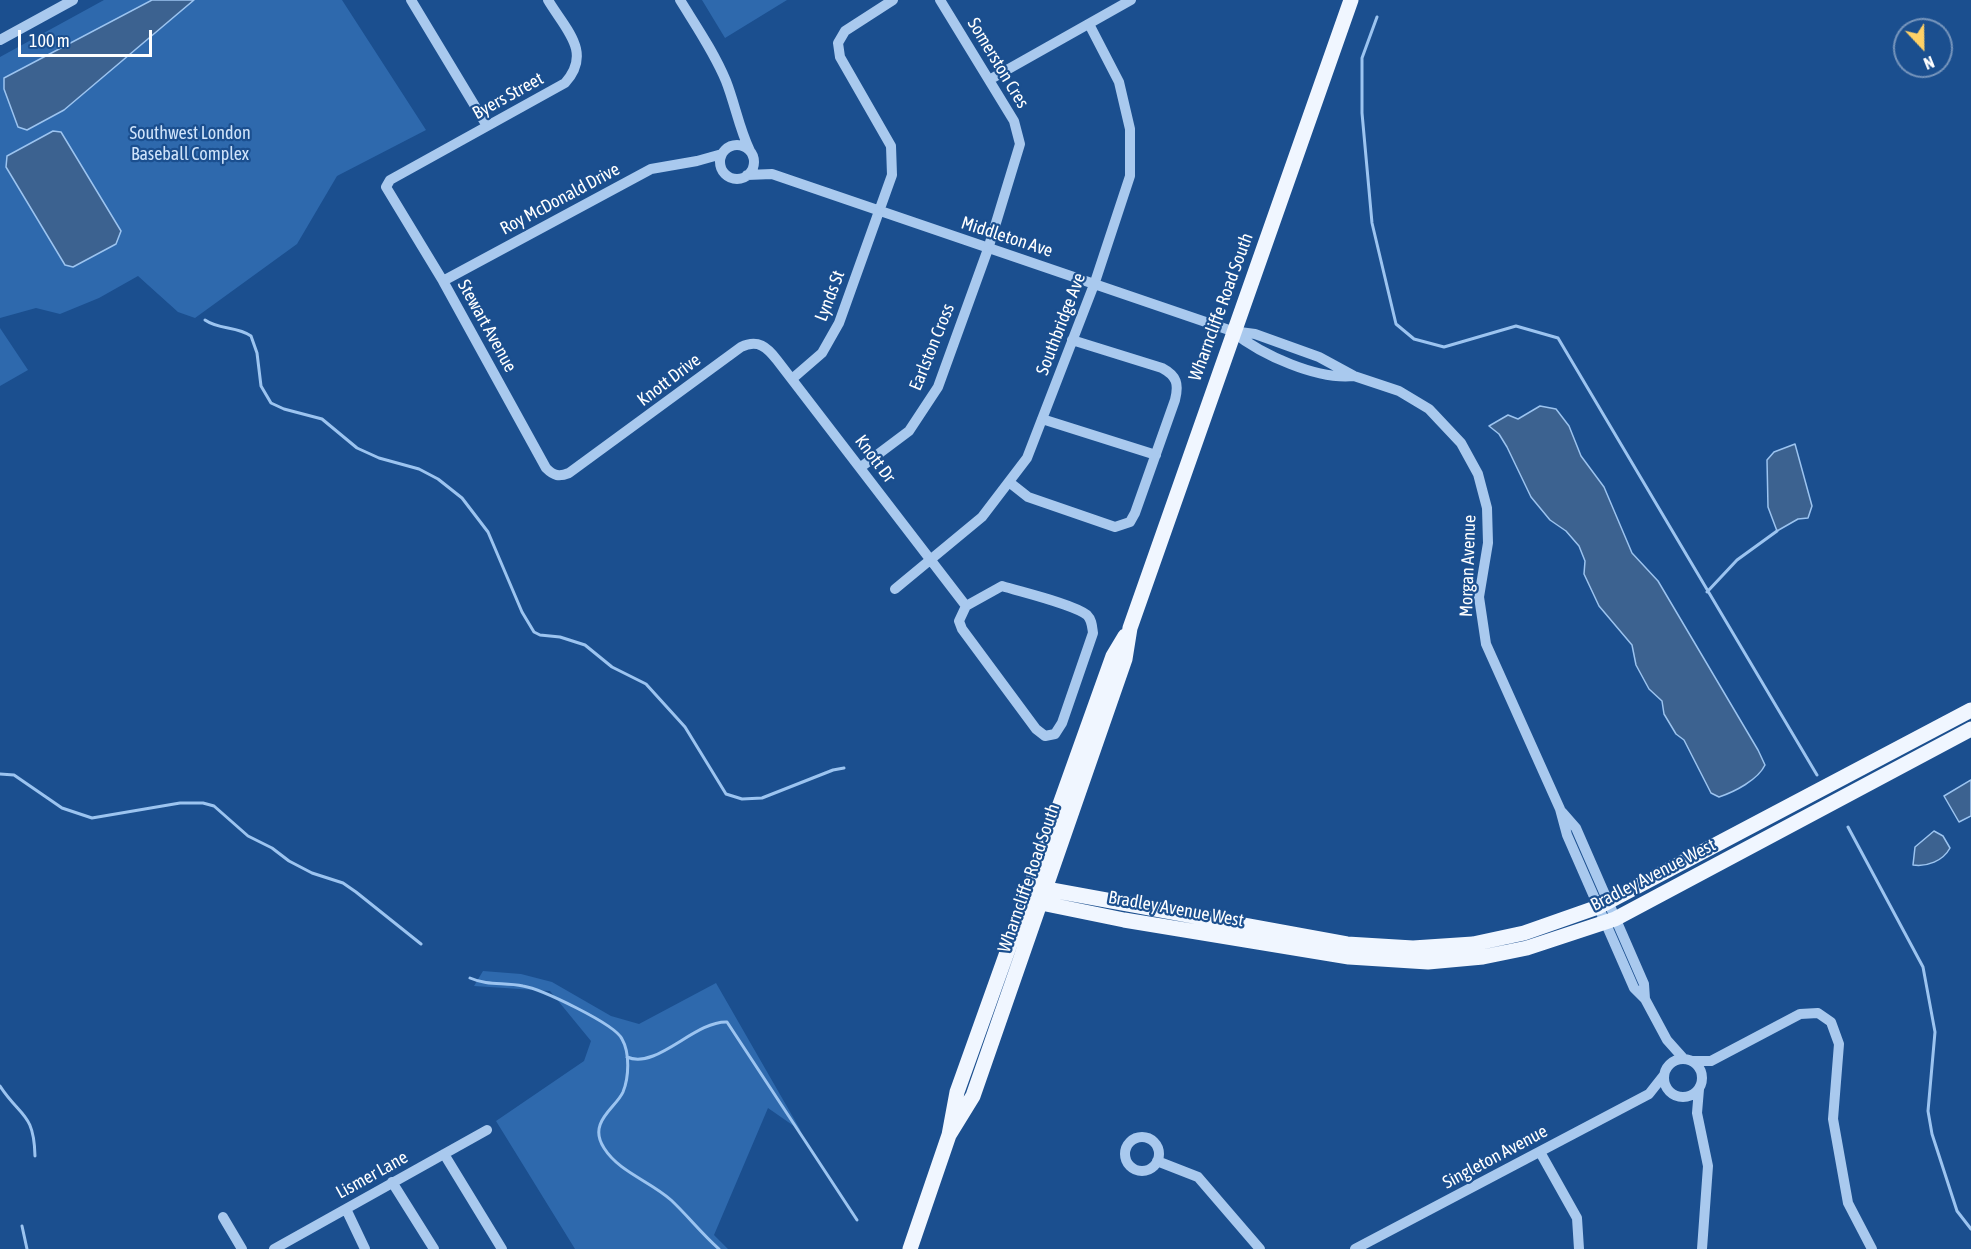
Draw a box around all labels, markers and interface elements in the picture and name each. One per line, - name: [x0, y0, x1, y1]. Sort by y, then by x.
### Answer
- street label: Somerston Cres: [963, 14, 1033, 112]
- scale bar: [21, 18, 154, 56]
- north arrow: [1893, 18, 1953, 78]
- text: 100 m: [29, 30, 70, 51]
- text: N: [1921, 53, 1937, 73]
- street label: Byers Street: [469, 68, 547, 124]
- park label: Southwest London Baseball Complex: [129, 122, 251, 164]
- street label: Roy McDonald Drive: [497, 158, 623, 240]
- street label: Middleton Ave: [959, 212, 1055, 262]
- street label: Wharncliffe Road South: [1184, 230, 1258, 384]
- street label: Lynds St: [810, 268, 850, 324]
- street label: Southbridge Ave: [1032, 270, 1090, 378]
- street label: Stewart Avenue: [453, 276, 521, 376]
- street label: Earlston Cross: [905, 300, 959, 394]
- street label: Knott Drive: [633, 349, 705, 411]
- street label: Knott Dr: [850, 431, 900, 487]
- street label: Morgan Avenue: [1455, 515, 1481, 617]
- street label: Wharncliffe Road South: [993, 801, 1065, 955]
- street label: Bradley Avenue West: [1587, 834, 1719, 916]
- street label: Bradley Avenue West: [1106, 886, 1246, 932]
- street label: Singleton Avenue: [1439, 1120, 1551, 1194]
- street label: Lismer Lane: [332, 1146, 412, 1204]

